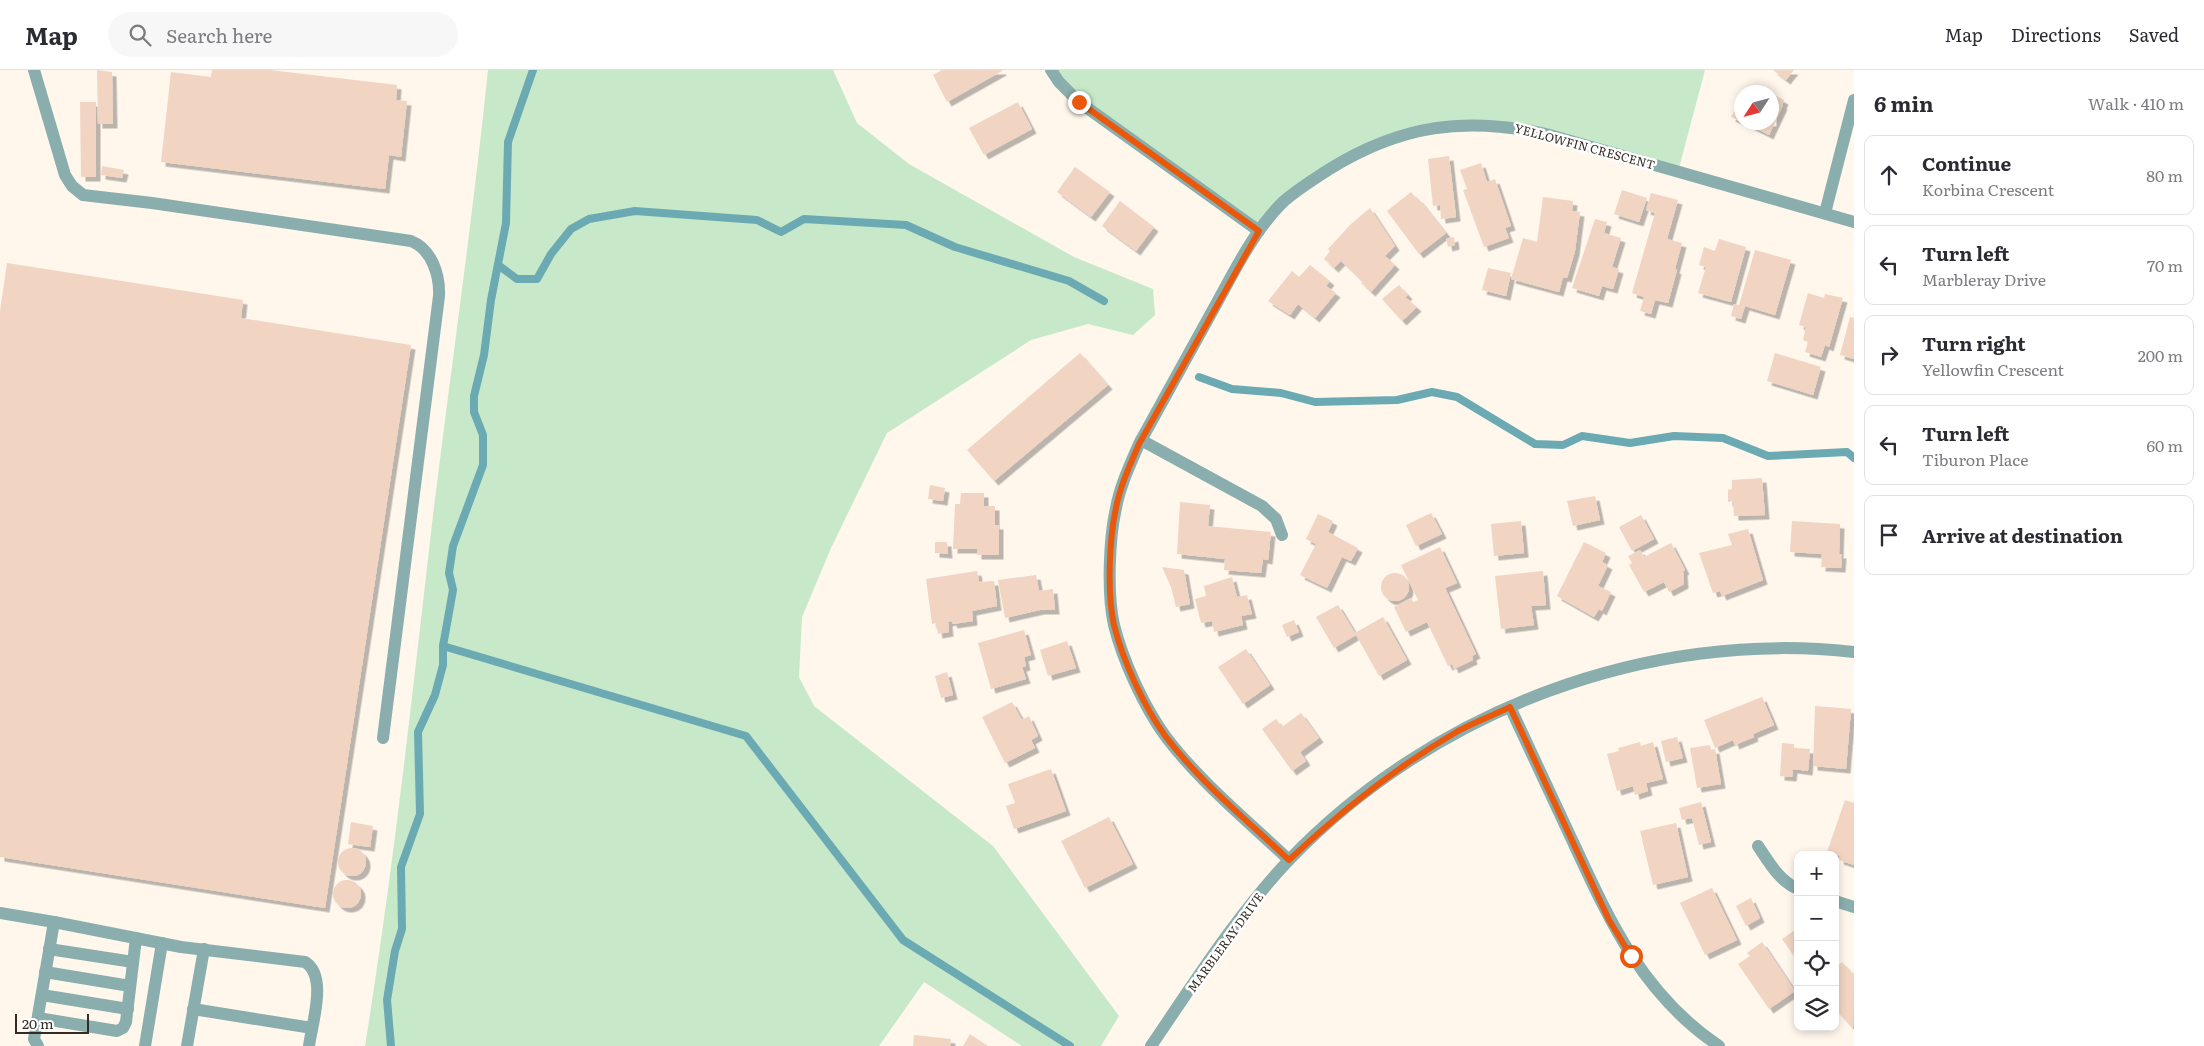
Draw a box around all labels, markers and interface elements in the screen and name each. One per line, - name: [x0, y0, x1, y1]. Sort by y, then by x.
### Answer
- search box: [108, 12, 458, 57]
- text: Map: [25, 17, 78, 52]
- icon: search: [126, 21, 154, 49]
- text: Search here: [166, 21, 272, 49]
- text: Map: [1945, 21, 1983, 48]
- text: Directions: [2011, 21, 2101, 48]
- text: Saved: [2129, 21, 2179, 48]
- north arrow: [1734, 85, 1779, 130]
- text: 6 min: [1874, 87, 1934, 118]
- route end: [1068, 91, 1091, 114]
- text: Walk · 410 m: [2088, 91, 2184, 115]
- street label: YELLOWFIN CRESCENT: [1513, 119, 1657, 173]
- text: Continue: [1922, 149, 2011, 177]
- icon: ahead: [1875, 161, 1903, 189]
- text: 80 m: [2146, 163, 2183, 187]
- text: Korbina Crescent: [1922, 177, 2054, 201]
- text: Turn left: [1922, 239, 2009, 267]
- icon: left: [1875, 251, 1903, 279]
- text: 70 m: [2147, 253, 2183, 277]
- text: Marbleray Drive: [1922, 267, 2046, 291]
- text: Turn right: [1922, 329, 2026, 357]
- icon: right: [1875, 341, 1903, 369]
- text: 200 m: [2138, 343, 2183, 367]
- text: Yellowfin Crescent: [1922, 357, 2064, 381]
- text: Turn left: [1922, 419, 2009, 447]
- icon: left: [1875, 431, 1903, 459]
- text: 60 m: [2146, 433, 2183, 457]
- text: Tiburon Place: [1922, 447, 2029, 471]
- icon: arrive: [1875, 521, 1903, 549]
- text: Arrive at destination: [1922, 521, 2123, 549]
- map controls: [1794, 851, 1839, 1031]
- button: +: [1794, 851, 1839, 896]
- street label: MARBLERAY DRIVE: [1183, 888, 1268, 996]
- button: −: [1794, 896, 1839, 941]
- button: locate: [1794, 941, 1839, 986]
- route start: [1620, 945, 1643, 968]
- button: layers: [1794, 986, 1839, 1031]
- scale bar: [15, 1011, 89, 1034]
- text: 20 m: [22, 1013, 54, 1033]

